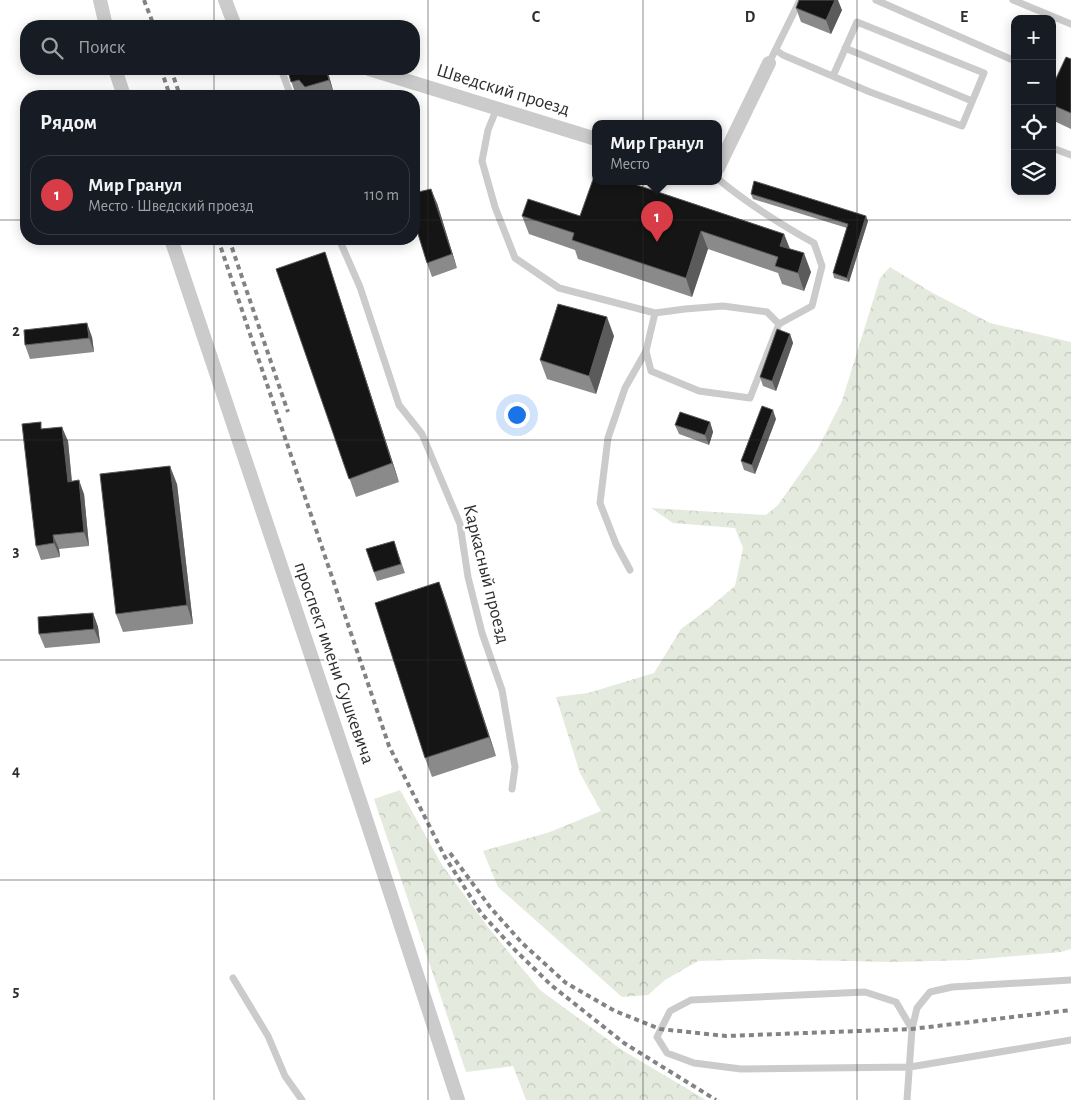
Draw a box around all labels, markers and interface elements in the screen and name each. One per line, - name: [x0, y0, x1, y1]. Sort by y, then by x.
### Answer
- text: C: [532, 9, 541, 25]
- text: D: [745, 9, 756, 25]
- text: E: [960, 9, 968, 25]
- map controls: [1011, 15, 1056, 195]
- button: +: [1011, 15, 1056, 60]
- search box: [20, 20, 420, 75]
- icon: search: [38, 34, 66, 62]
- text: Поиск: [78, 38, 125, 57]
- button: −: [1011, 60, 1056, 105]
- street label: Шведский проезд: [434, 61, 572, 119]
- button: locate: [1011, 105, 1056, 150]
- text: Рядом: [40, 112, 97, 133]
- popup: [592, 120, 722, 185]
- text: Мир Гранул: [610, 134, 704, 153]
- button: layers: [1011, 150, 1056, 195]
- text: Место: [610, 156, 650, 172]
- text: Мир Гранул: [88, 176, 182, 195]
- text: 1: [54, 187, 60, 203]
- text: 110 m: [364, 187, 399, 203]
- text: Место · Шведский проезд: [88, 198, 254, 214]
- pin: 1: [641, 201, 673, 242]
- text: 2: [12, 323, 20, 339]
- your location: [504, 402, 530, 428]
- street label: Каркасный проезд: [459, 502, 513, 646]
- text: 3: [13, 543, 20, 559]
- street label: проспект имени Сушкевича: [290, 560, 378, 767]
- text: 4: [12, 763, 20, 779]
- text: 5: [13, 983, 20, 999]

